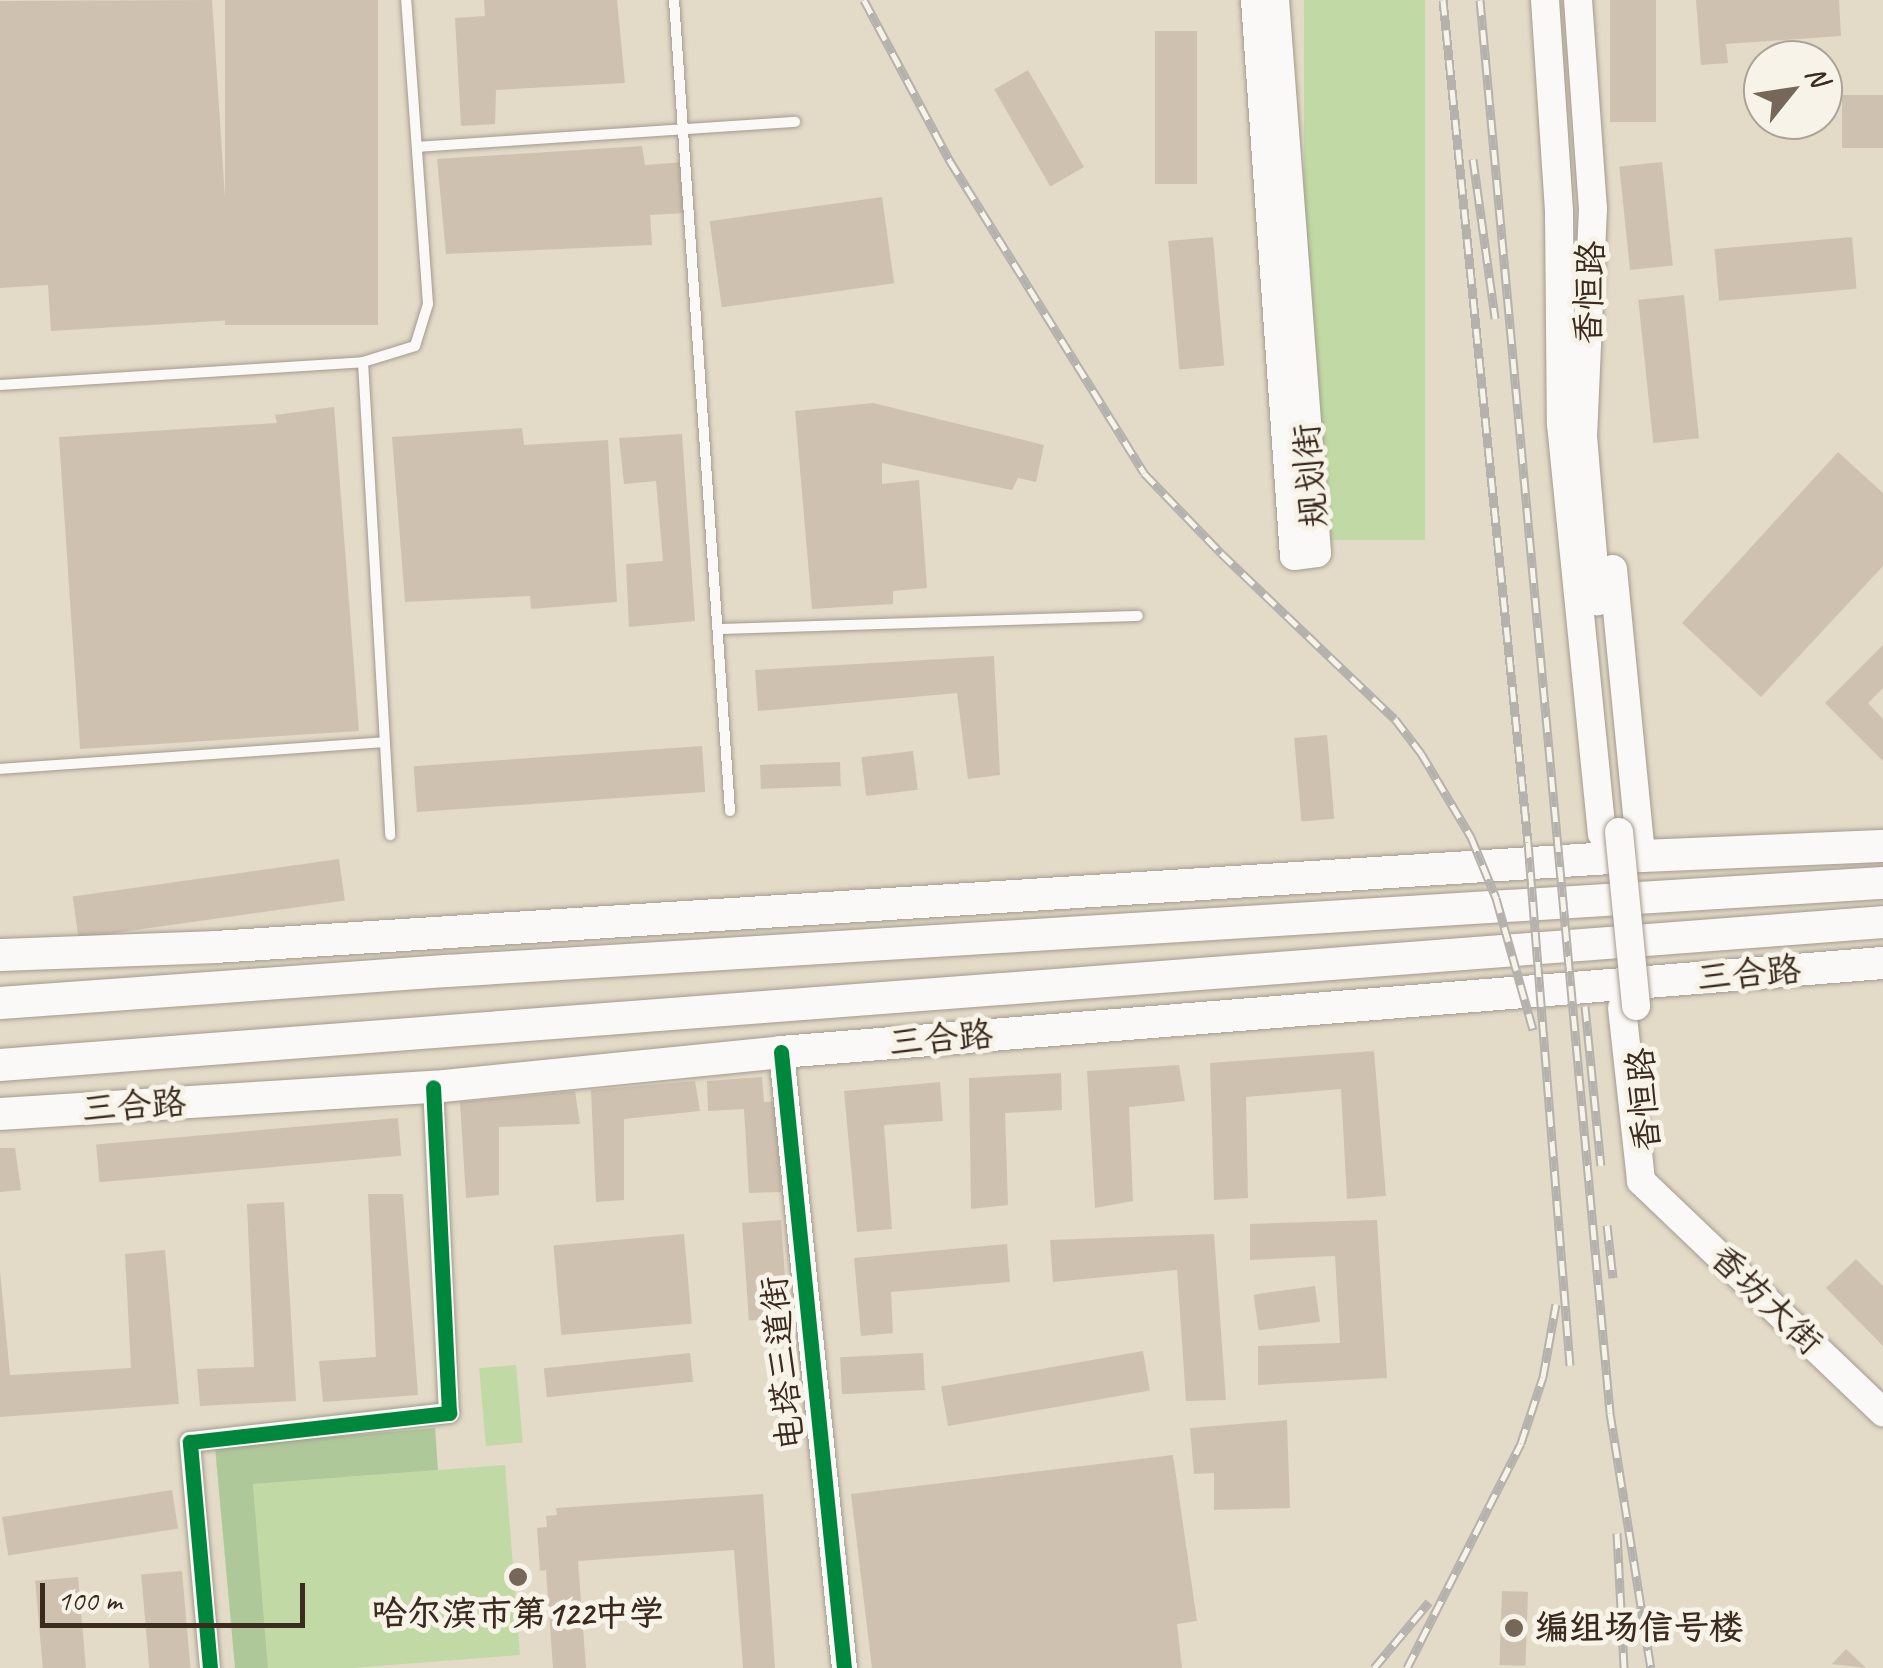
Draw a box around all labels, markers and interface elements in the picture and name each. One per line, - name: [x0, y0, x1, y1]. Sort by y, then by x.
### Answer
- north arrow: [1743, 40, 1843, 140]
- text: N: [1798, 59, 1837, 92]
- street label: 香恒路: [1567, 240, 1613, 346]
- street label: 规划街: [1286, 422, 1336, 530]
- street label: 三合路: [1695, 949, 1803, 999]
- street label: 三合路: [887, 1014, 995, 1064]
- street label: 香恒路: [1619, 1046, 1669, 1154]
- street label: 三合路: [80, 1081, 188, 1131]
- street label: 香坊大街: [1701, 1236, 1831, 1364]
- street label: 电塔三道街: [753, 1274, 813, 1452]
- scale bar: [45, 1563, 310, 1625]
- marker: 哈尔滨市第122中学: [507, 1566, 529, 1588]
- text: 100 m: [57, 1581, 122, 1619]
- place label: 哈尔滨市第122中学: [372, 1593, 664, 1635]
- place label: 编组场信号楼: [1534, 1607, 1744, 1649]
- marker: 编组场信号楼: [1503, 1617, 1525, 1639]

